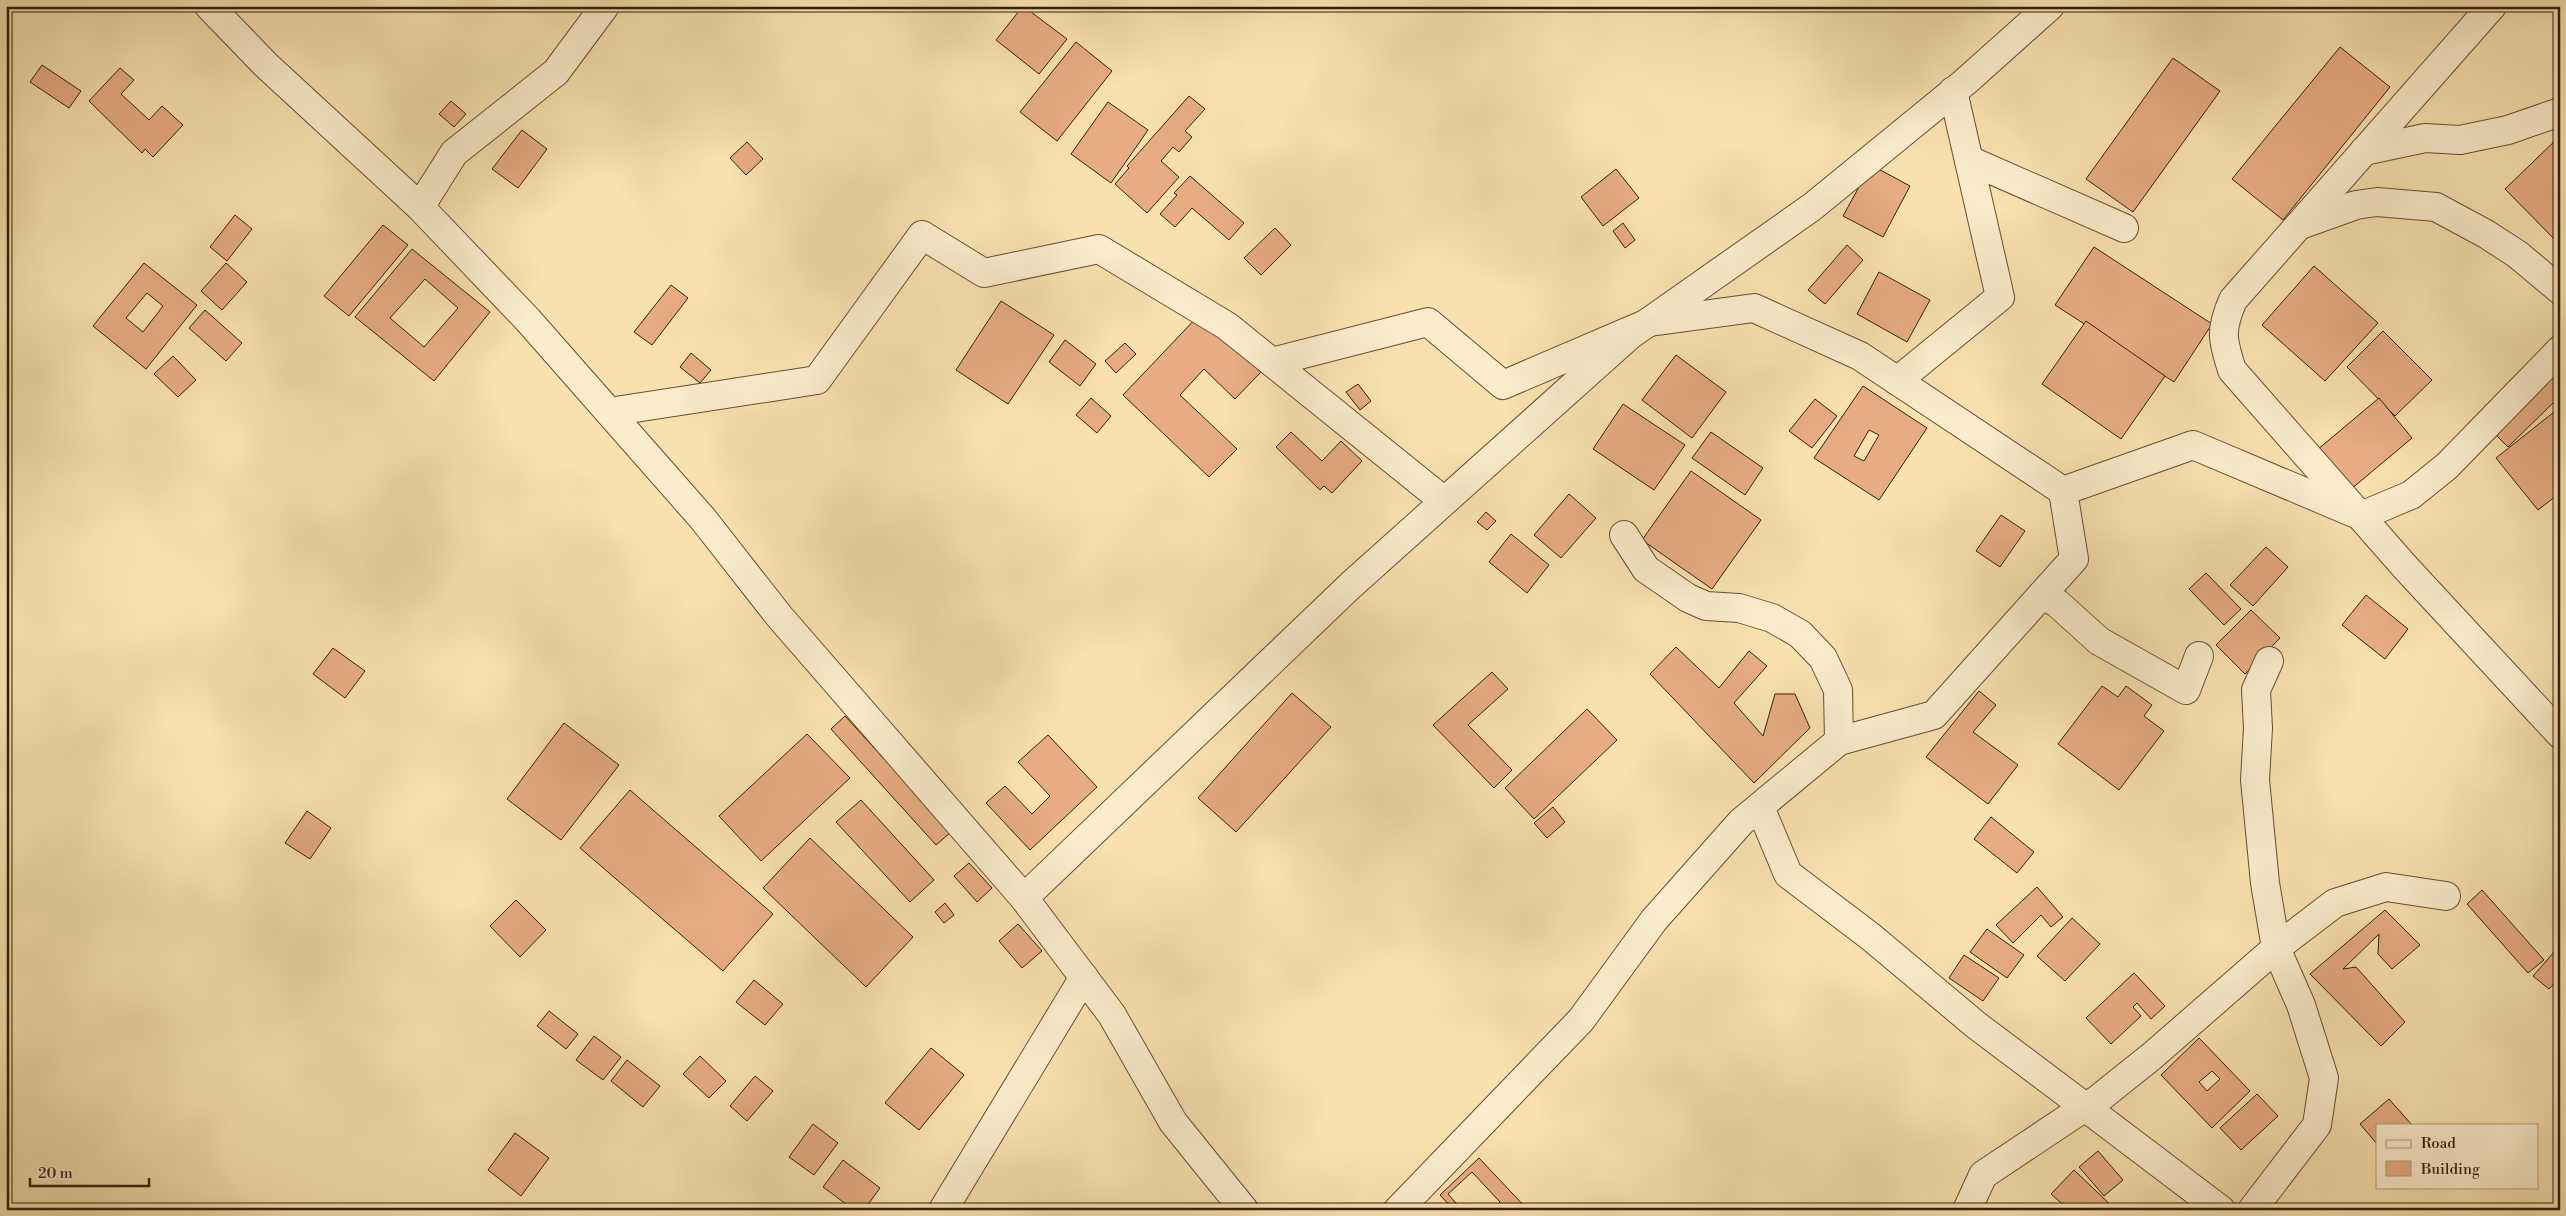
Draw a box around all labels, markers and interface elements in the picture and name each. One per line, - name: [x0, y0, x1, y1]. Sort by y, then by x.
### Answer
- legend: [2376, 1124, 2538, 1188]
- text: Road: [2421, 1134, 2456, 1153]
- scale bar: [30, 1156, 149, 1188]
- text: Building: [2420, 1160, 2480, 1179]
- text: 20 m: [38, 1164, 73, 1183]

